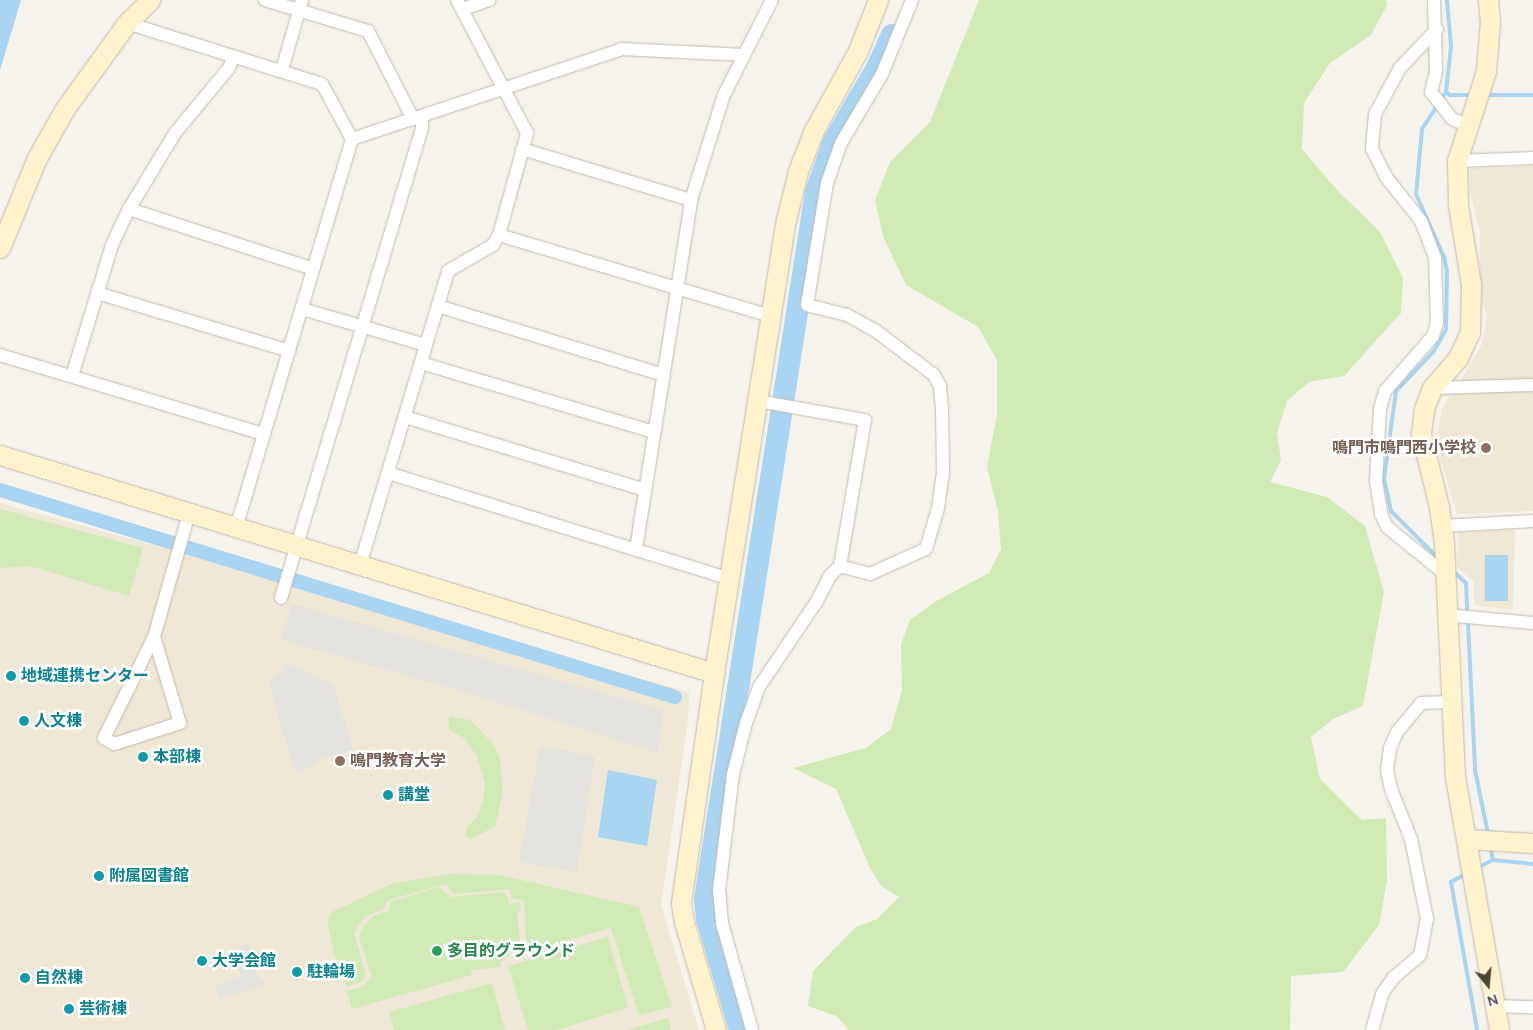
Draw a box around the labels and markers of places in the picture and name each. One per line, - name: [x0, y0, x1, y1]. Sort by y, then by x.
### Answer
- place label: 鳴門市鳴門西小学校: [1332, 438, 1476, 458]
- marker: 鳴門市鳴門西小学校: [1480, 442, 1492, 454]
- place label: 地域連携センター: [21, 666, 149, 686]
- marker: 地域連携センター: [5, 670, 17, 682]
- place label: 人文棟: [34, 711, 82, 731]
- marker: 人文棟: [18, 715, 30, 727]
- place label: 本部棟: [153, 747, 201, 767]
- marker: 本部棟: [137, 751, 149, 763]
- place label: 鳴門教育大学: [350, 751, 446, 771]
- marker: 鳴門教育大学: [334, 755, 346, 767]
- place label: 講堂: [398, 785, 430, 805]
- marker: 講堂: [382, 789, 394, 801]
- place label: 附属図書館: [109, 866, 189, 886]
- marker: 附属図書館: [93, 870, 105, 882]
- place label: 多目的グラウンド: [447, 941, 575, 961]
- marker: 多目的グラウンド: [431, 945, 443, 957]
- place label: 大学会館: [212, 951, 276, 971]
- marker: 大学会館: [196, 955, 208, 967]
- place label: 駐輪場: [307, 962, 355, 982]
- marker: 駐輪場: [291, 966, 303, 978]
- place label: 自然棟: [35, 968, 83, 988]
- marker: 自然棟: [19, 972, 31, 984]
- place label: 芸術棟: [79, 999, 127, 1019]
- marker: 芸術棟: [63, 1003, 75, 1015]

